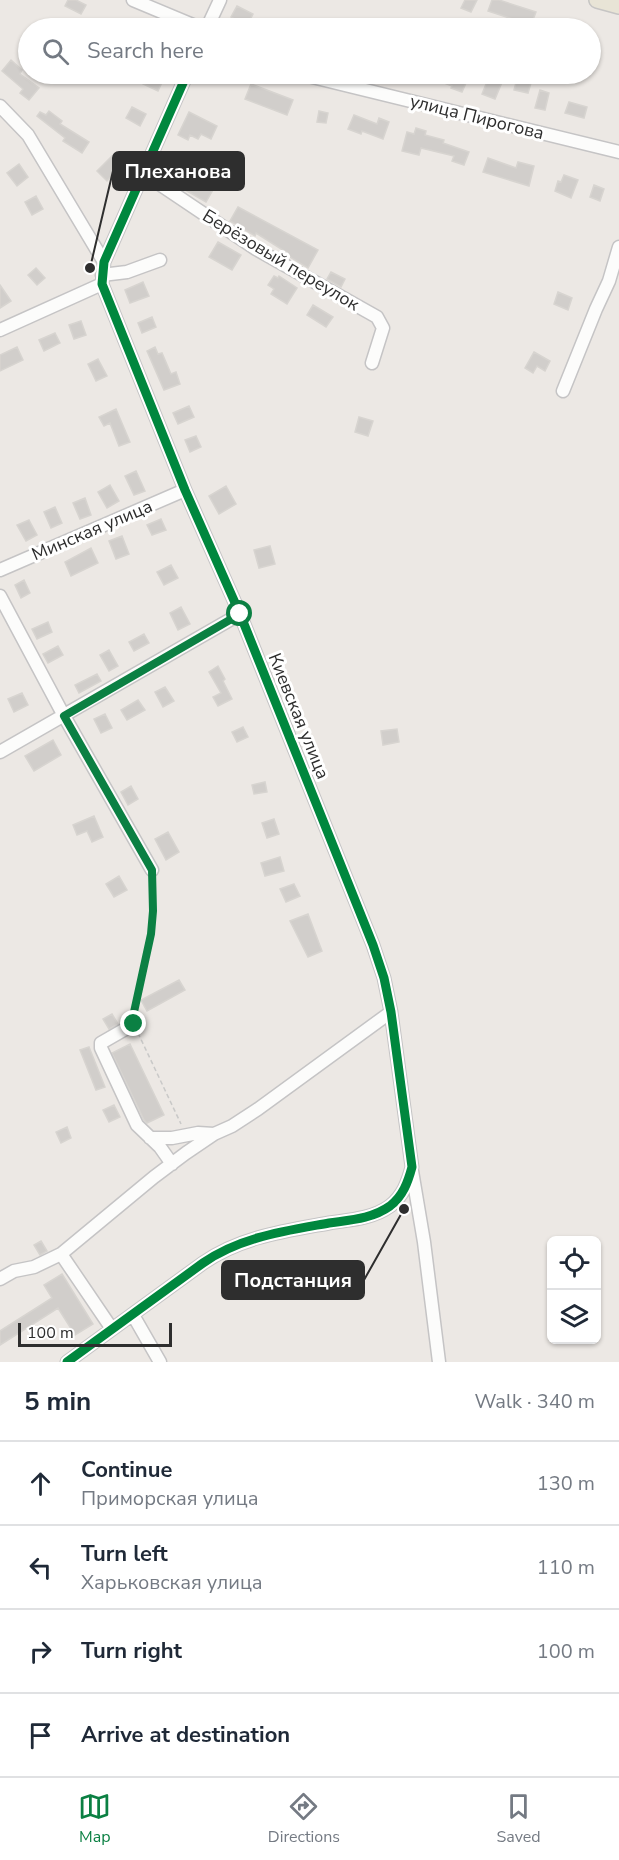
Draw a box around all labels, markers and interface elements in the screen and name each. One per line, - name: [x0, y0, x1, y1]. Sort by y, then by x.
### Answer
- search box: [18, 18, 601, 84]
- icon: search: [39, 35, 72, 68]
- text: Search here: [87, 36, 204, 66]
- street label: улица Пирогова: [407, 89, 547, 145]
- callout: Плеханова: [113, 152, 244, 190]
- text: Плеханова: [124, 158, 232, 185]
- street label: Берёзовый переулок: [198, 204, 364, 317]
- street label: Минская улица: [28, 494, 156, 566]
- route start: [226, 600, 252, 626]
- street label: Киевская улица: [263, 649, 335, 783]
- route end: [120, 1010, 146, 1036]
- map controls: [547, 1236, 601, 1344]
- button: locate: [547, 1236, 601, 1290]
- callout: Подстанция: [222, 1261, 364, 1299]
- text: Подстанция: [234, 1267, 352, 1294]
- button: layers: [547, 1290, 601, 1344]
- scale bar: [18, 1320, 172, 1348]
- text: 100 m: [27, 1322, 74, 1344]
- text: 5 min: [24, 1384, 91, 1419]
- text: Walk · 340 m: [475, 1388, 595, 1415]
- text: Continue: [81, 1455, 172, 1485]
- icon: ahead: [24, 1467, 57, 1500]
- text: 130 m: [537, 1470, 595, 1497]
- text: Приморская улица: [81, 1485, 258, 1512]
- text: Turn left: [81, 1539, 168, 1569]
- icon: left: [24, 1551, 57, 1584]
- text: 110 m: [537, 1554, 595, 1581]
- text: Харьковская улица: [81, 1569, 263, 1596]
- icon: right: [24, 1635, 57, 1668]
- text: Turn right: [81, 1636, 182, 1666]
- text: 100 m: [537, 1638, 595, 1665]
- icon: arrive: [24, 1719, 57, 1752]
- text: Arrive at destination: [81, 1720, 290, 1750]
- tab: Map: [78, 1790, 111, 1848]
- tab: Directions: [268, 1790, 340, 1848]
- tab: Saved: [497, 1790, 541, 1848]

